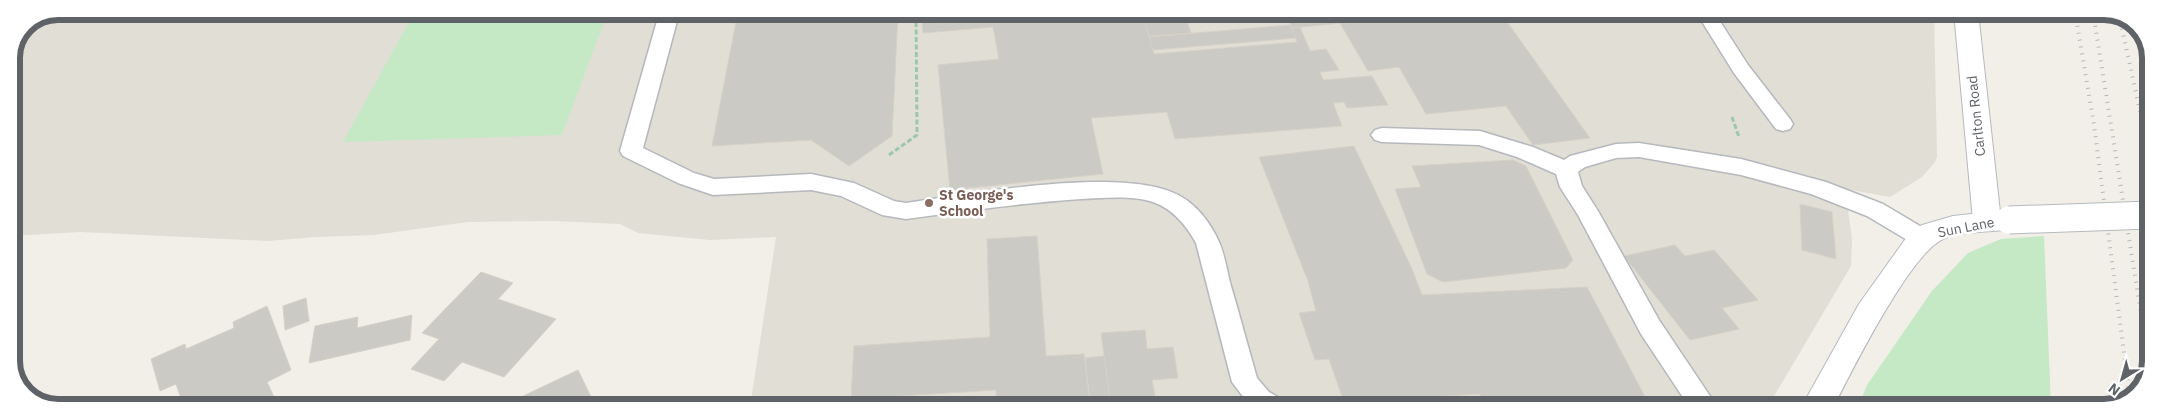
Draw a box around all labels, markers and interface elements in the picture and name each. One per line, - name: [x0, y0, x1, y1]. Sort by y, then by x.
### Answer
- street label: Carlton Road: [1963, 75, 1989, 157]
- place label: St George's School: [939, 186, 1014, 220]
- marker: St George's School: [923, 197, 935, 209]
- street label: Sun Lane: [1936, 213, 1996, 241]
- north arrow: [2097, 354, 2147, 404]
- text: N: [2105, 379, 2124, 400]

